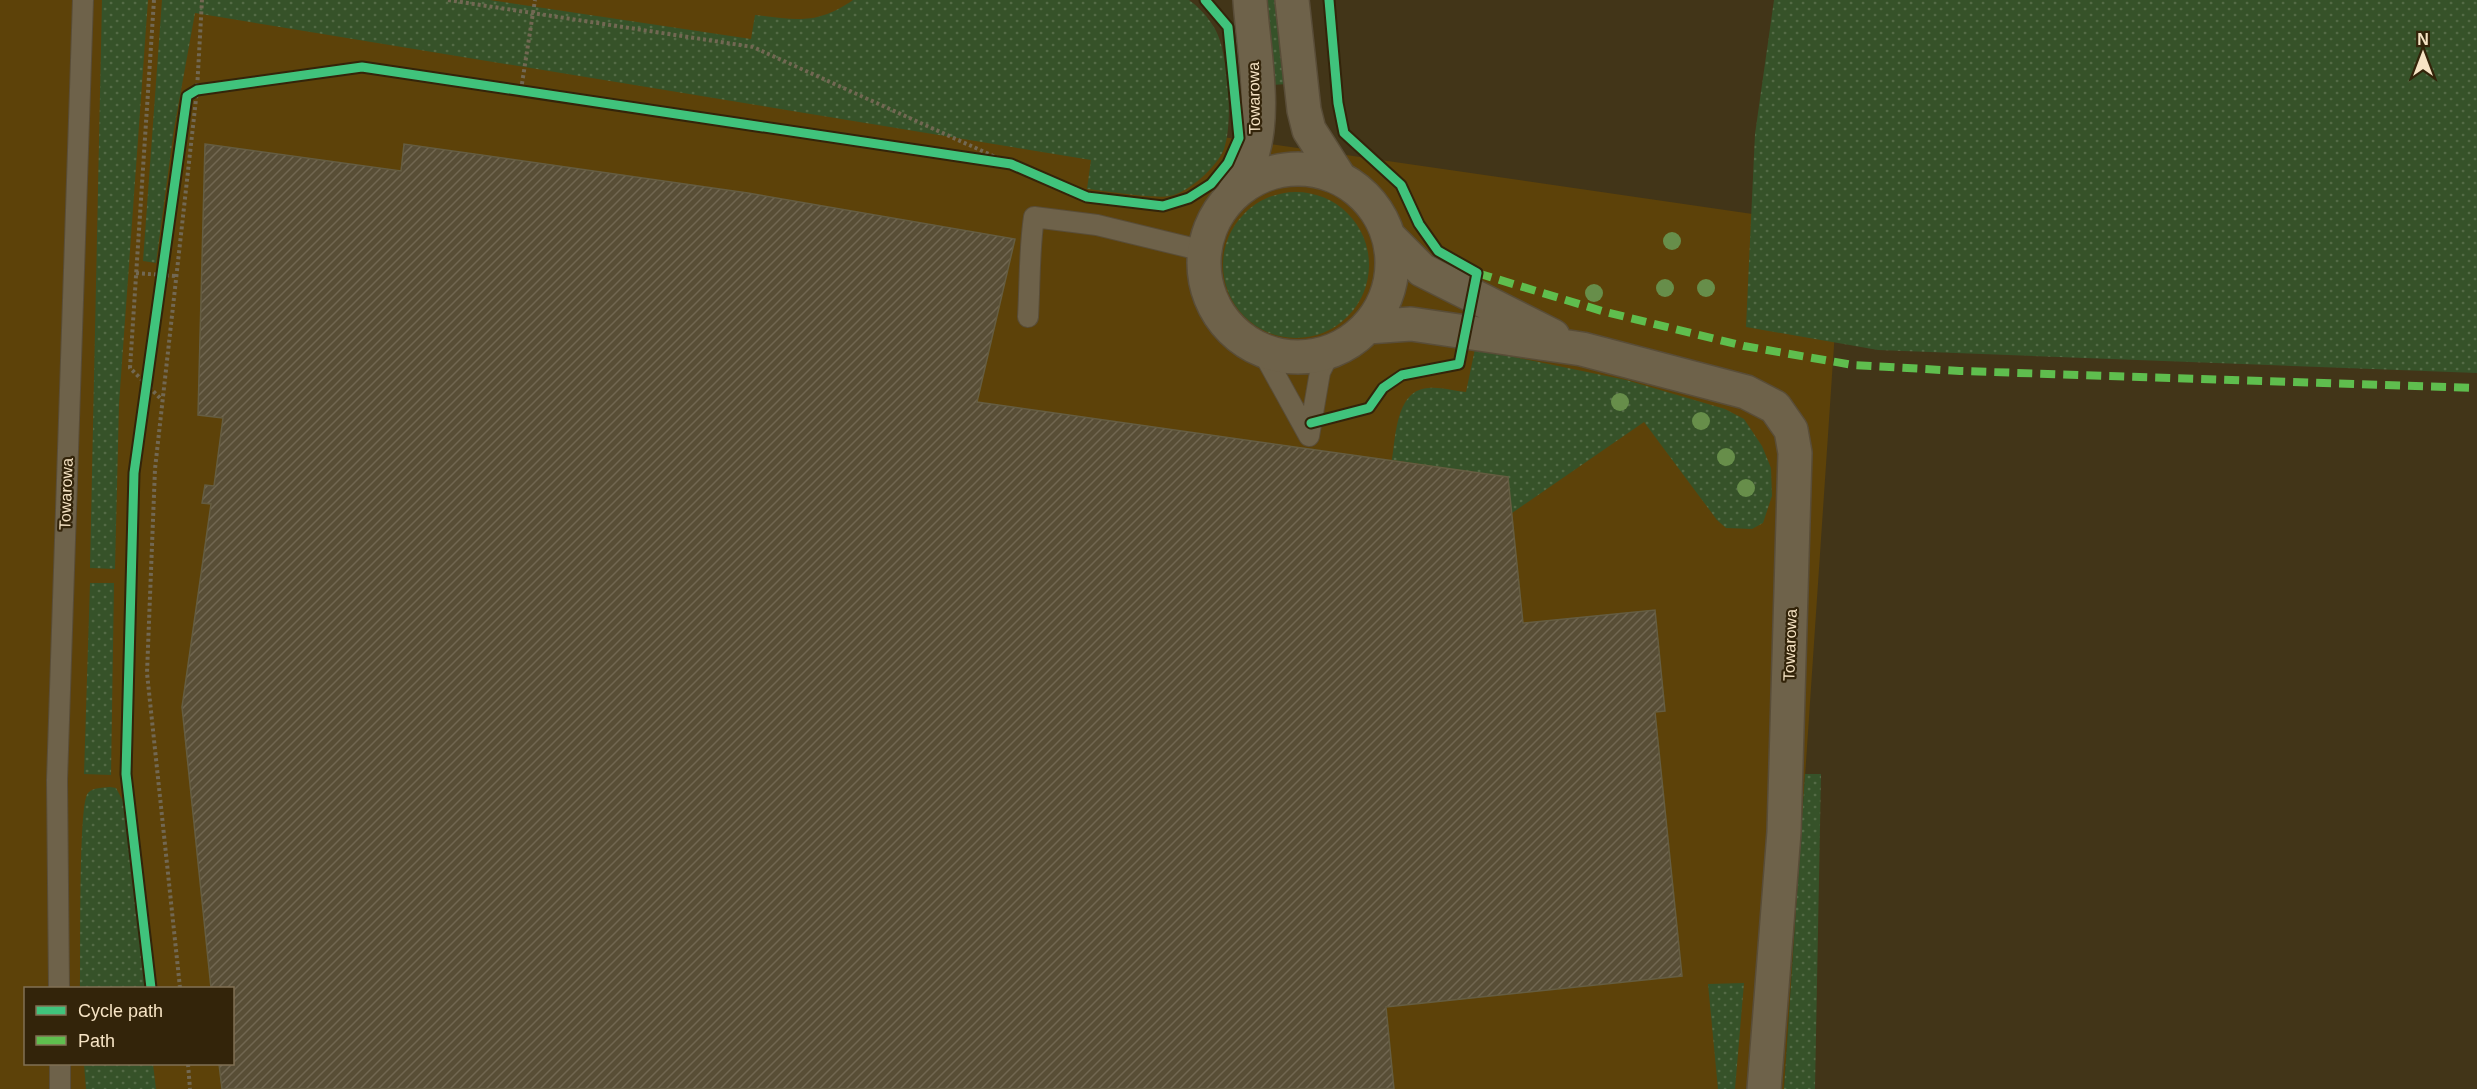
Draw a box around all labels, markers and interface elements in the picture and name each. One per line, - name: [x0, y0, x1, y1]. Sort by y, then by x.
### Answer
- north arrow: [2393, 24, 2453, 84]
- text: N: [2417, 31, 2429, 48]
- street label: Towarowa: [1245, 62, 1263, 134]
- street label: Towarowa: [56, 458, 76, 530]
- street label: Towarowa: [1780, 609, 1800, 681]
- legend: [24, 987, 234, 1065]
- text: Cycle path: [78, 1001, 163, 1021]
- text: Path: [78, 1031, 115, 1051]

